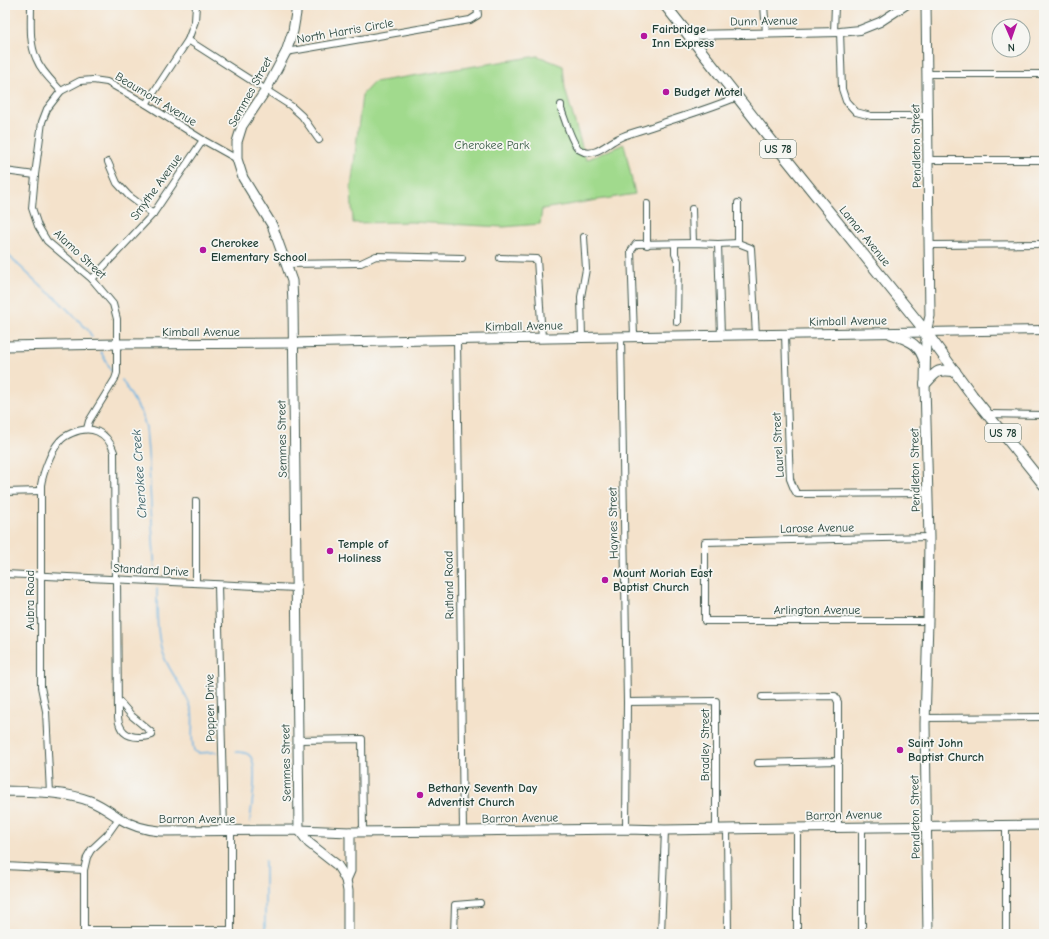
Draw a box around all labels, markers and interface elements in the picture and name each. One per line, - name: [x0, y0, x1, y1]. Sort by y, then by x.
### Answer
- street label: Dunn Avenue: [730, 13, 798, 29]
- street label: North Harris Circle: [296, 16, 394, 46]
- north arrow: [991, 18, 1031, 58]
- place label: Fairbridge Inn Express: [652, 22, 714, 50]
- marker: Fairbridge Inn Express: [639, 31, 649, 41]
- text: N: [1008, 41, 1015, 54]
- street label: Semmes Street: [225, 54, 275, 129]
- street label: Beaumont Avenue: [113, 69, 199, 129]
- place label: Budget Motel: [674, 85, 743, 99]
- marker: Budget Motel: [661, 87, 671, 97]
- street label: Pendleton Street: [908, 103, 924, 188]
- park label: Cherokee Park: [454, 138, 530, 152]
- road number: US 78: [760, 140, 796, 158]
- street label: Smythe Avenue: [127, 151, 185, 223]
- street label: Lamar Avenue: [836, 203, 894, 269]
- street label: Alamo Street: [51, 226, 109, 282]
- place label: Cherokee Elementary School: [211, 236, 307, 264]
- marker: Cherokee Elementary School: [198, 245, 208, 255]
- street label: Kimball Avenue: [809, 313, 887, 329]
- street label: Kimball Avenue: [485, 318, 563, 334]
- street label: Kimball Avenue: [162, 325, 240, 339]
- street label: Semmes Street: [274, 400, 290, 478]
- street label: Laurel Street: [769, 411, 787, 478]
- road number: US 78: [985, 424, 1021, 442]
- street label: Pendleton Street: [907, 427, 923, 512]
- water label: Cherokee Creek: [128, 428, 150, 519]
- street label: Haynes Street: [605, 486, 621, 559]
- street label: Larose Avenue: [780, 520, 854, 536]
- place label: Temple of Holiness: [338, 537, 389, 565]
- marker: Temple of Holiness: [325, 546, 335, 556]
- street label: Rutland Road: [441, 551, 457, 619]
- street label: Standard Drive: [113, 561, 189, 579]
- place label: Mount Moriah East Baptist Church: [613, 566, 713, 594]
- street label: Aubra Road: [23, 570, 37, 630]
- marker: Mount Moriah East Baptist Church: [600, 575, 610, 585]
- street label: Arlington Avenue: [774, 603, 860, 617]
- street label: Poppen Drive: [202, 674, 218, 742]
- street label: Bradley Street: [698, 708, 712, 781]
- street label: Semmes Street: [278, 724, 294, 802]
- place label: Saint John Baptist Church: [908, 736, 984, 764]
- marker: Saint John Baptist Church: [895, 745, 905, 755]
- street label: Pendleton Street: [907, 774, 923, 859]
- place label: Bethany Seventh Day Adventist Church: [428, 781, 538, 809]
- marker: Bethany Seventh Day Adventist Church: [415, 790, 425, 800]
- street label: Barron Avenue: [806, 807, 882, 823]
- street label: Barron Avenue: [482, 810, 558, 826]
- street label: Barron Avenue: [159, 812, 235, 826]

